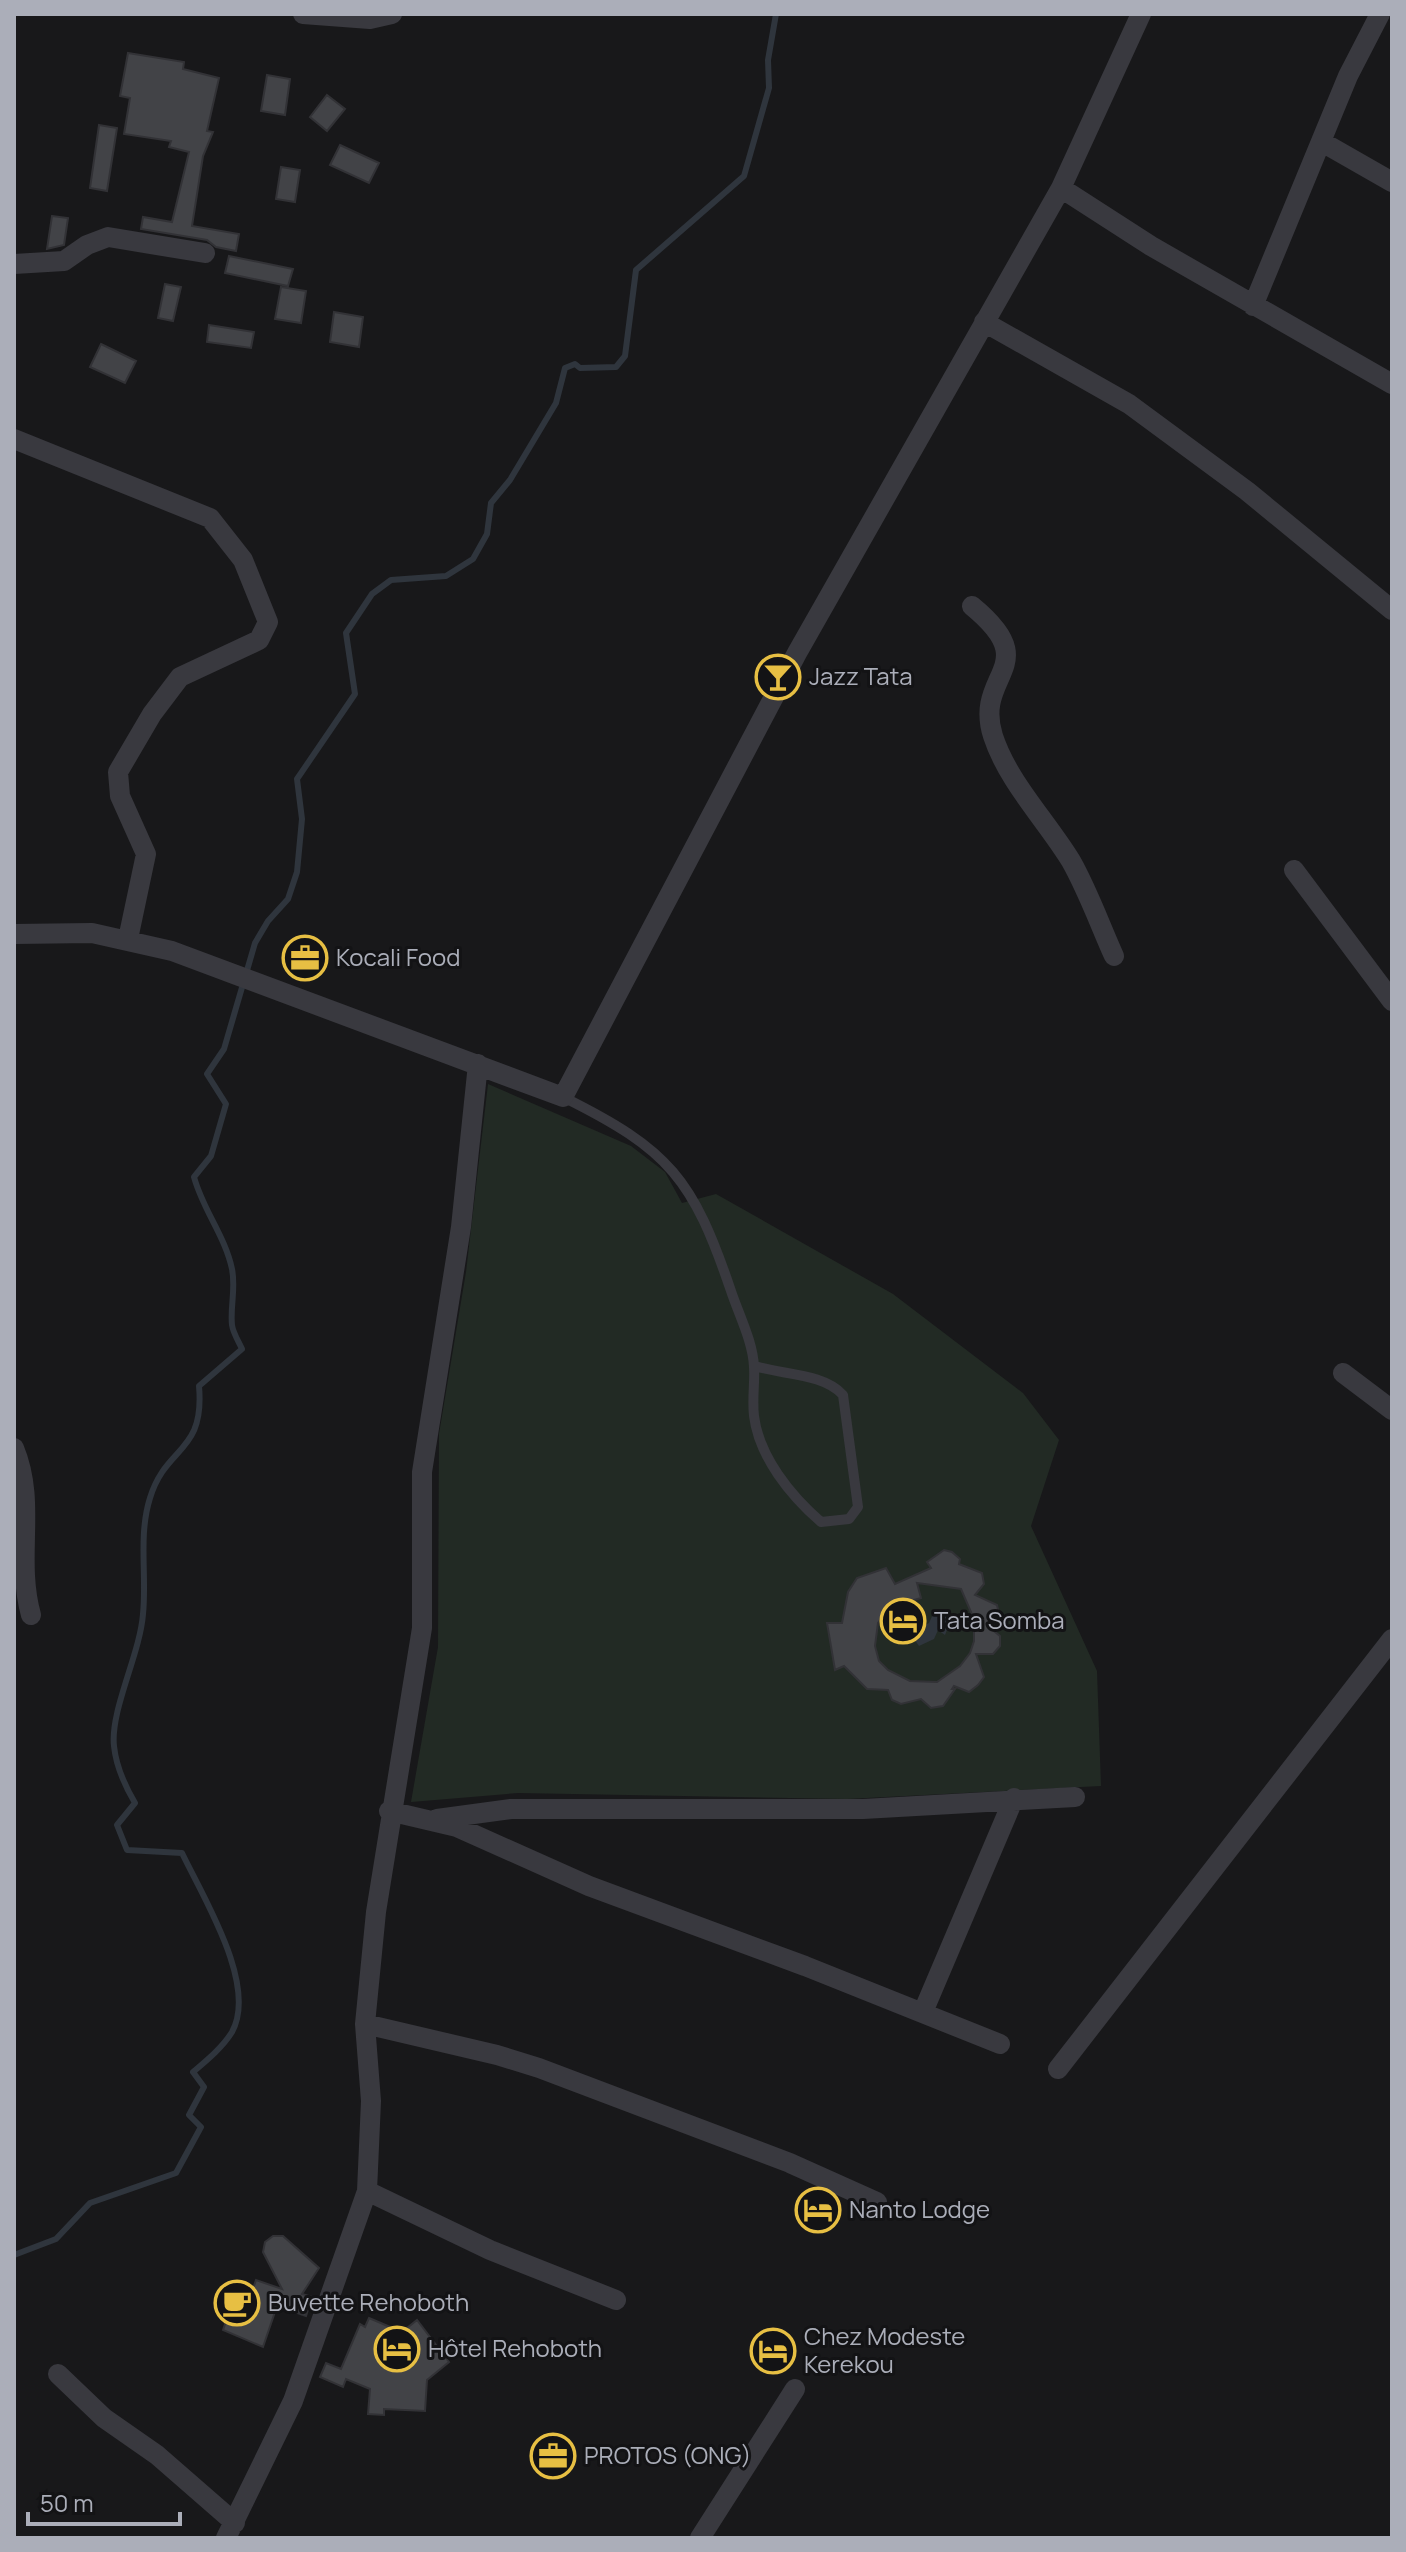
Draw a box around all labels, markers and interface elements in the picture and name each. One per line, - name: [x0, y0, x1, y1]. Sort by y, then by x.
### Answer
- bar icon: Jazz Tata: [754, 653, 802, 701]
- place label: Jazz Tata: [809, 659, 913, 692]
- office icon: Kocali Food: [281, 934, 329, 982]
- place label: Kocali Food: [336, 940, 460, 973]
- hotel icon: Tata Somba: [879, 1597, 927, 1645]
- place label: Tata Somba: [934, 1603, 1065, 1636]
- hotel icon: Nanto Lodge: [794, 2186, 842, 2234]
- place label: Nanto Lodge: [849, 2192, 990, 2225]
- cafe icon: Buvette Rehoboth: [213, 2279, 261, 2327]
- place label: Buvette Rehoboth: [268, 2285, 469, 2318]
- place label: Chez Modeste Kerekou: [804, 2319, 965, 2380]
- hotel icon: Hôtel Rehoboth: [373, 2325, 421, 2373]
- hotel icon: Chez Modeste Kerekou: [749, 2327, 797, 2375]
- place label: Hôtel Rehoboth: [428, 2331, 602, 2364]
- office icon: PROTOS (ONG): [529, 2432, 577, 2480]
- place label: PROTOS (ONG): [584, 2438, 752, 2471]
- scale bar: [28, 2476, 180, 2526]
- text: 50 m: [40, 2486, 94, 2519]

